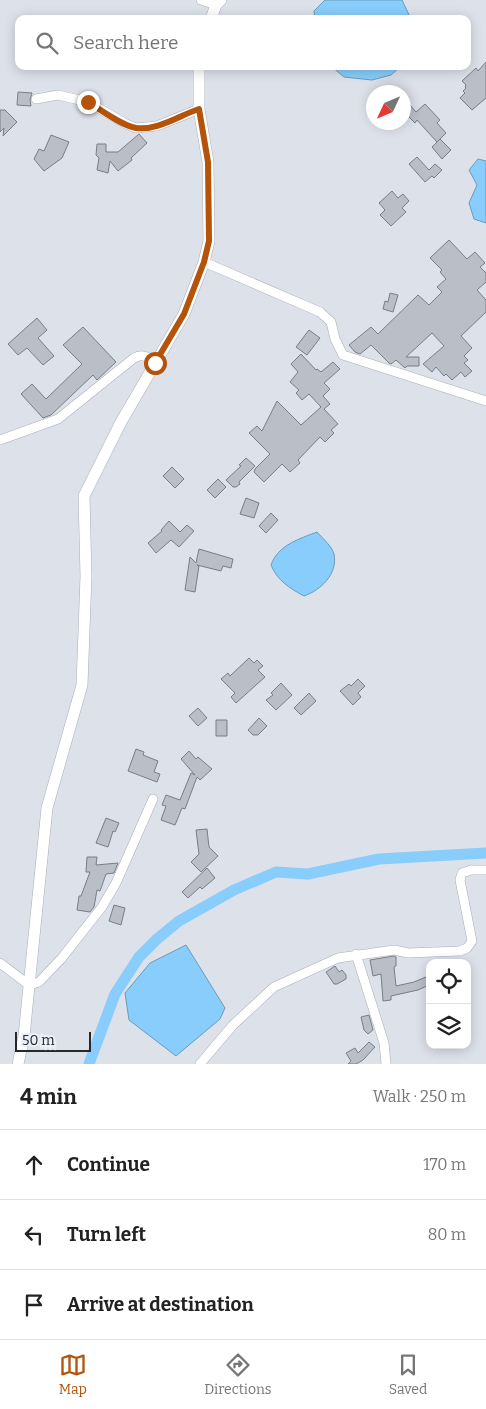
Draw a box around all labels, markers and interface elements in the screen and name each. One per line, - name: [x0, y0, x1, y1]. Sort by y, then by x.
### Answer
- search box: [15, 15, 471, 70]
- icon: search: [33, 29, 61, 57]
- text: Search here: [73, 31, 178, 54]
- north arrow: [366, 85, 411, 130]
- route end: [77, 91, 100, 114]
- route start: [144, 352, 167, 375]
- map controls: [426, 959, 471, 1049]
- button: locate: [426, 959, 471, 1004]
- button: layers: [426, 1004, 471, 1049]
- scale bar: [15, 1029, 91, 1052]
- text: 50 m: [22, 1032, 55, 1049]
- text: 4 min: [20, 1084, 77, 1110]
- text: Walk · 250 m: [373, 1087, 466, 1106]
- icon: ahead: [20, 1151, 48, 1179]
- text: Continue: [67, 1153, 150, 1176]
- text: 170 m: [423, 1155, 466, 1174]
- icon: left: [20, 1221, 48, 1249]
- text: Turn left: [67, 1223, 146, 1246]
- text: 80 m: [428, 1225, 466, 1244]
- icon: arrive: [20, 1291, 48, 1319]
- text: Arrive at destination: [67, 1293, 254, 1316]
- tab: Map: [59, 1351, 87, 1398]
- tab: Directions: [204, 1351, 272, 1398]
- tab: Saved: [389, 1351, 427, 1398]

